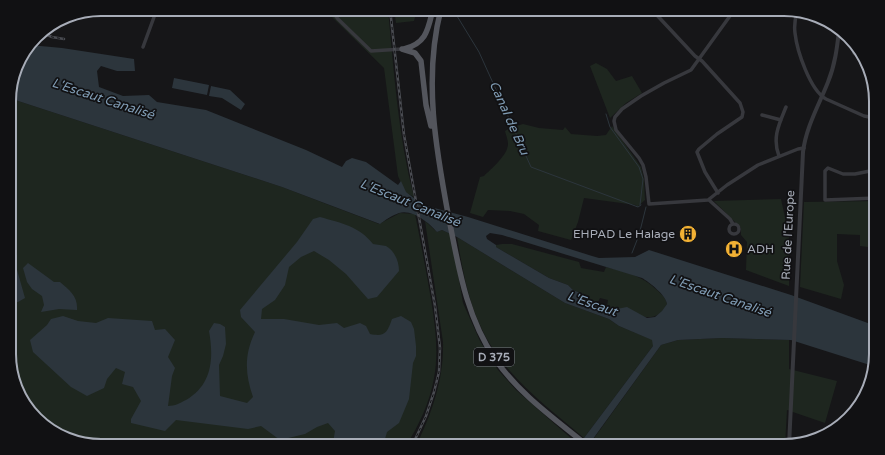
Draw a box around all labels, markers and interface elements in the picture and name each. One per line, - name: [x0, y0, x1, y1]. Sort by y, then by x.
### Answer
- water label: L'Escaut Canalisé: [50, 75, 157, 123]
- water label: Canal de Bru: [486, 79, 533, 158]
- water label: L'Escaut Canalisé: [357, 176, 463, 231]
- street label: Rue de l'Europe: [779, 190, 797, 280]
- building icon: EHPAD Le Halage: [678, 224, 698, 244]
- place label: EHPAD Le Halage: [573, 227, 675, 241]
- hospital icon: ADH: [724, 239, 744, 259]
- place label: ADH: [747, 242, 774, 256]
- water label: L'Escaut Canalisé: [667, 271, 774, 321]
- water label: L'Escaut: [565, 288, 621, 321]
- road number: D 375: [474, 348, 514, 366]

